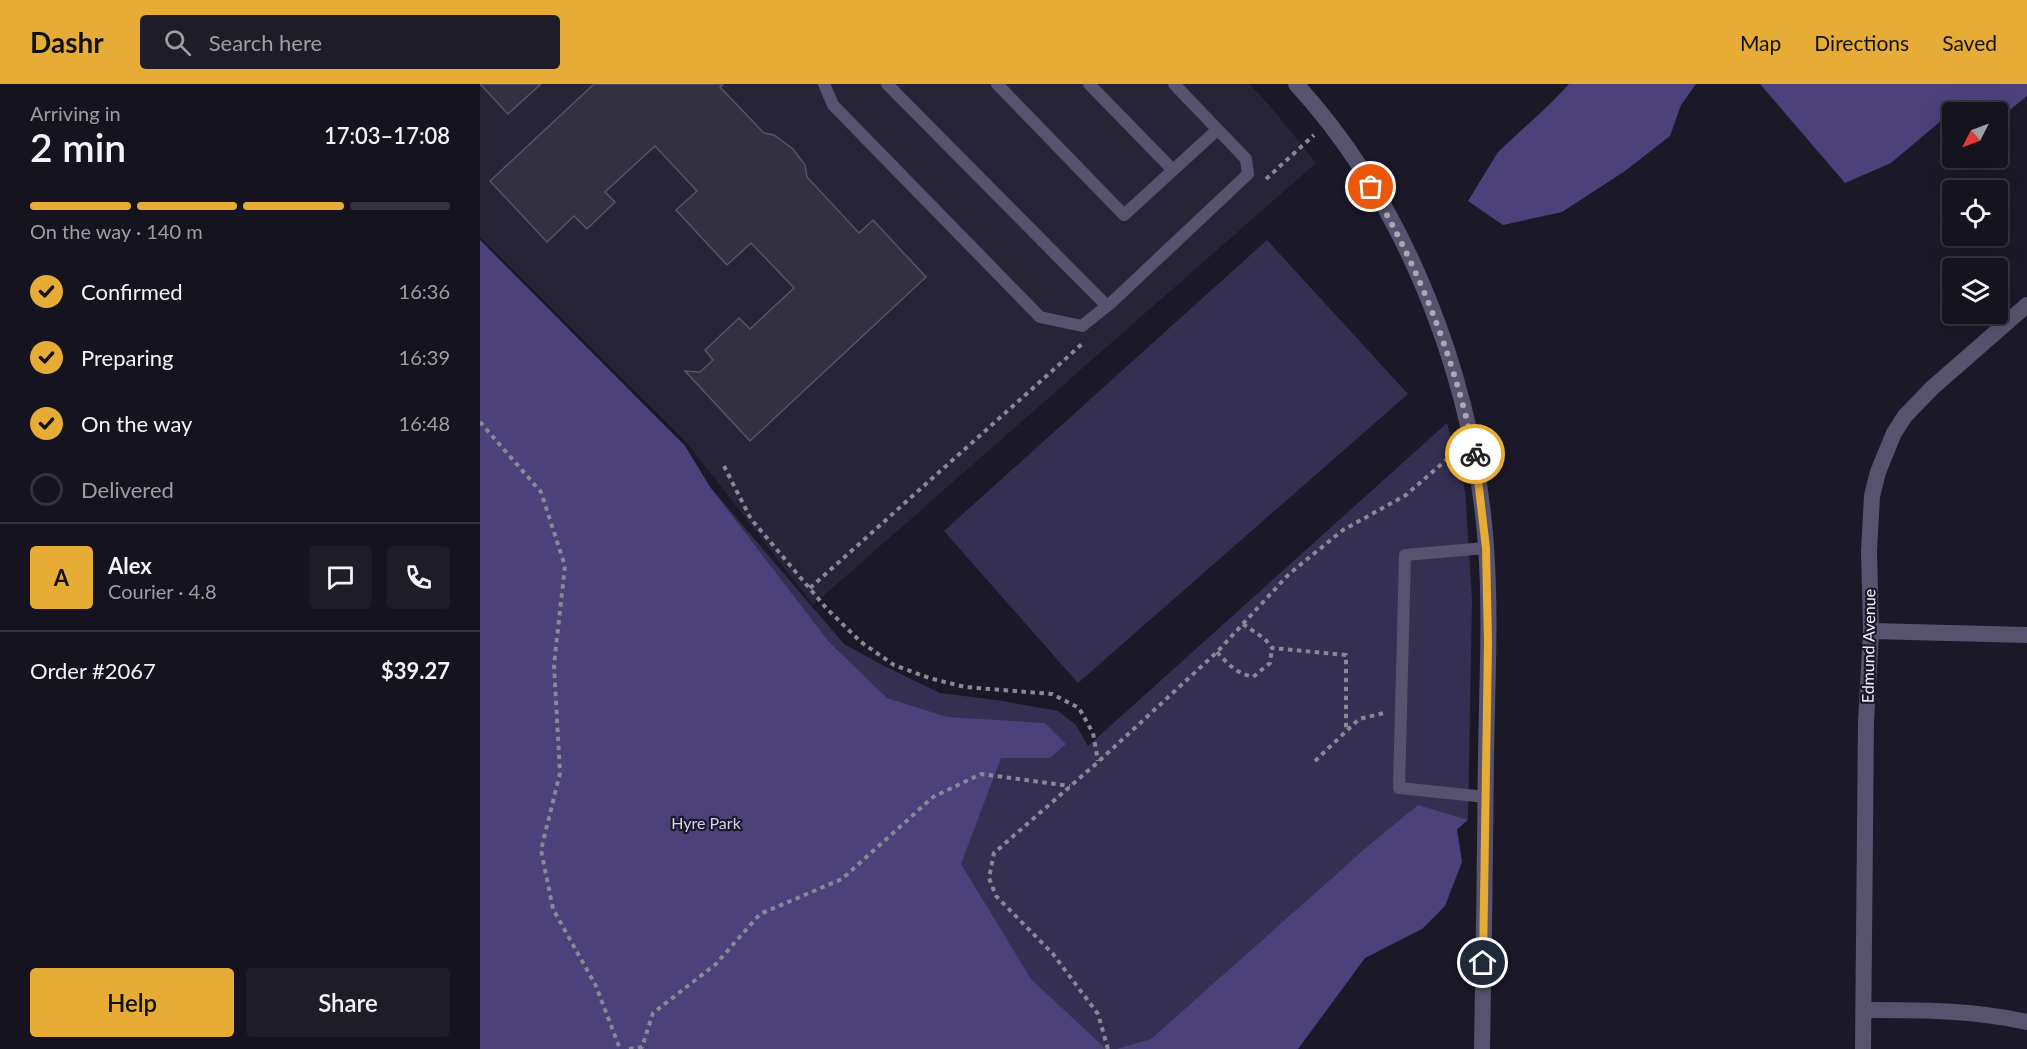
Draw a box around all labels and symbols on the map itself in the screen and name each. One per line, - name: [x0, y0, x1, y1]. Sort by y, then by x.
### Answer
- north arrow: [1942, 102, 2008, 168]
- pin: [1345, 161, 1396, 212]
- courier: [1445, 424, 1505, 484]
- street label: Edmund Avenue: [1858, 589, 1878, 703]
- park label: Hyre Park: [671, 813, 742, 832]
- pin: [1457, 937, 1508, 988]

